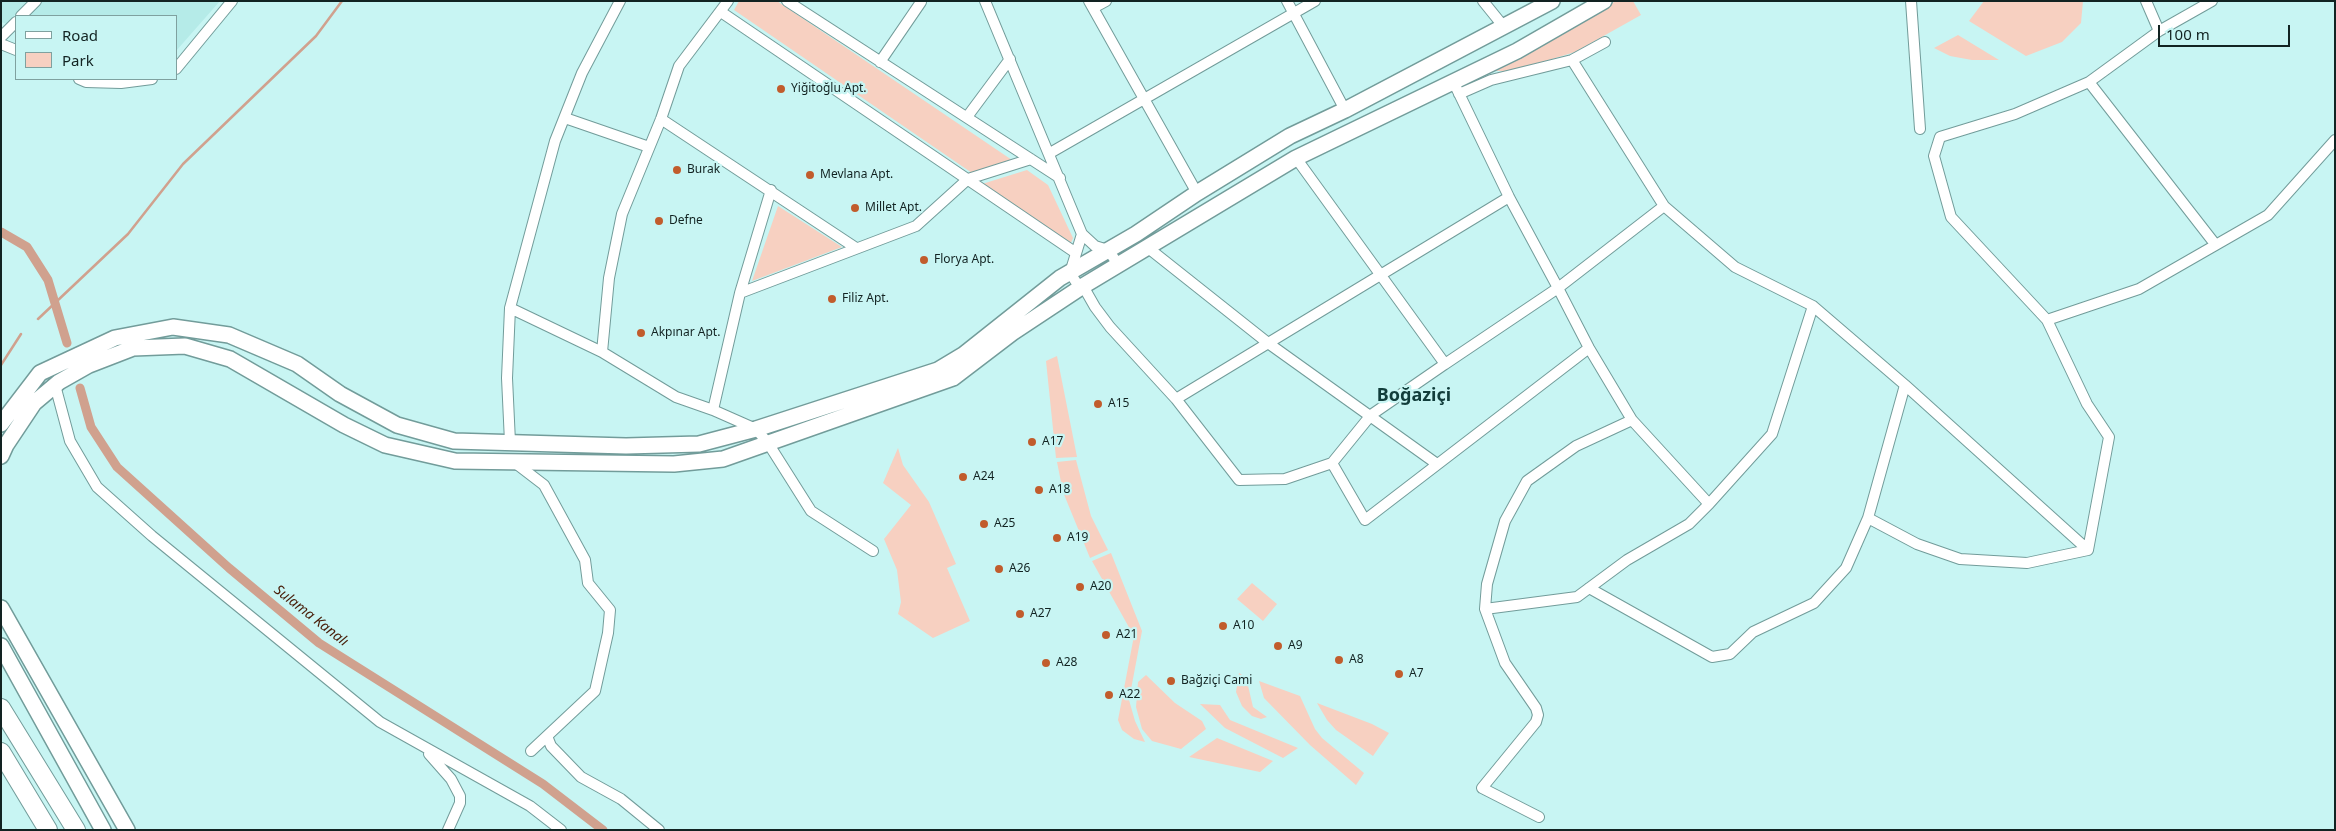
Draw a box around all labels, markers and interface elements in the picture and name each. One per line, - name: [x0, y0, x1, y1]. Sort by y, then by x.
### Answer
- legend: [15, 15, 178, 80]
- scale bar: [2161, 15, 2294, 47]
- text: 100 m: [2166, 24, 2210, 44]
- text: Road: [62, 25, 98, 45]
- text: Park: [62, 50, 94, 70]
- place label: Yiğitoğlu Apt.: [791, 82, 867, 96]
- marker: Yiğitoğlu Apt.: [775, 83, 787, 95]
- place label: Burak: [687, 163, 720, 177]
- marker: Burak: [671, 164, 683, 176]
- place label: Mevlana Apt.: [820, 168, 893, 182]
- marker: Mevlana Apt.: [804, 169, 816, 181]
- place label: Millet Apt.: [865, 201, 922, 215]
- marker: Millet Apt.: [849, 202, 861, 214]
- place label: Defne: [669, 214, 703, 228]
- marker: Defne: [653, 215, 665, 227]
- place label: Florya Apt.: [934, 253, 994, 267]
- marker: Florya Apt.: [918, 254, 930, 266]
- place label: Filiz Apt.: [842, 292, 889, 306]
- marker: Filiz Apt.: [826, 293, 838, 305]
- place label: Akpınar Apt.: [651, 326, 720, 340]
- marker: Akpınar Apt.: [635, 327, 647, 339]
- district label: Boğaziçi: [1377, 385, 1451, 407]
- place label: A15: [1108, 397, 1129, 411]
- marker: A15: [1092, 398, 1104, 410]
- place label: A17: [1042, 435, 1063, 449]
- marker: A17: [1026, 436, 1038, 448]
- place label: A24: [973, 470, 994, 484]
- marker: A24: [957, 471, 969, 483]
- place label: A18: [1049, 483, 1070, 497]
- marker: A18: [1033, 484, 1045, 496]
- place label: A25: [994, 517, 1015, 531]
- marker: A25: [978, 518, 990, 530]
- place label: A19: [1067, 531, 1088, 545]
- marker: A19: [1051, 532, 1063, 544]
- place label: A26: [1009, 562, 1030, 576]
- marker: A26: [993, 563, 1005, 575]
- place label: A20: [1090, 580, 1111, 594]
- marker: A20: [1074, 581, 1086, 593]
- water label: Sulama Kanalı: [270, 582, 352, 650]
- place label: A27: [1030, 607, 1051, 621]
- marker: A27: [1014, 608, 1026, 620]
- place label: A10: [1233, 619, 1254, 633]
- marker: A10: [1217, 620, 1229, 632]
- place label: A21: [1116, 628, 1137, 642]
- marker: A21: [1100, 629, 1112, 641]
- place label: A9: [1288, 639, 1303, 653]
- marker: A9: [1272, 640, 1284, 652]
- place label: A8: [1349, 653, 1364, 667]
- marker: A8: [1333, 654, 1345, 666]
- place label: A28: [1056, 656, 1077, 670]
- marker: A28: [1040, 657, 1052, 669]
- place label: A7: [1409, 667, 1424, 681]
- marker: A7: [1393, 668, 1405, 680]
- place label: Bağziçi Cami: [1181, 674, 1252, 688]
- marker: Bağziçi Cami: [1165, 675, 1177, 687]
- place label: A22: [1119, 688, 1140, 702]
- marker: A22: [1103, 689, 1115, 701]

